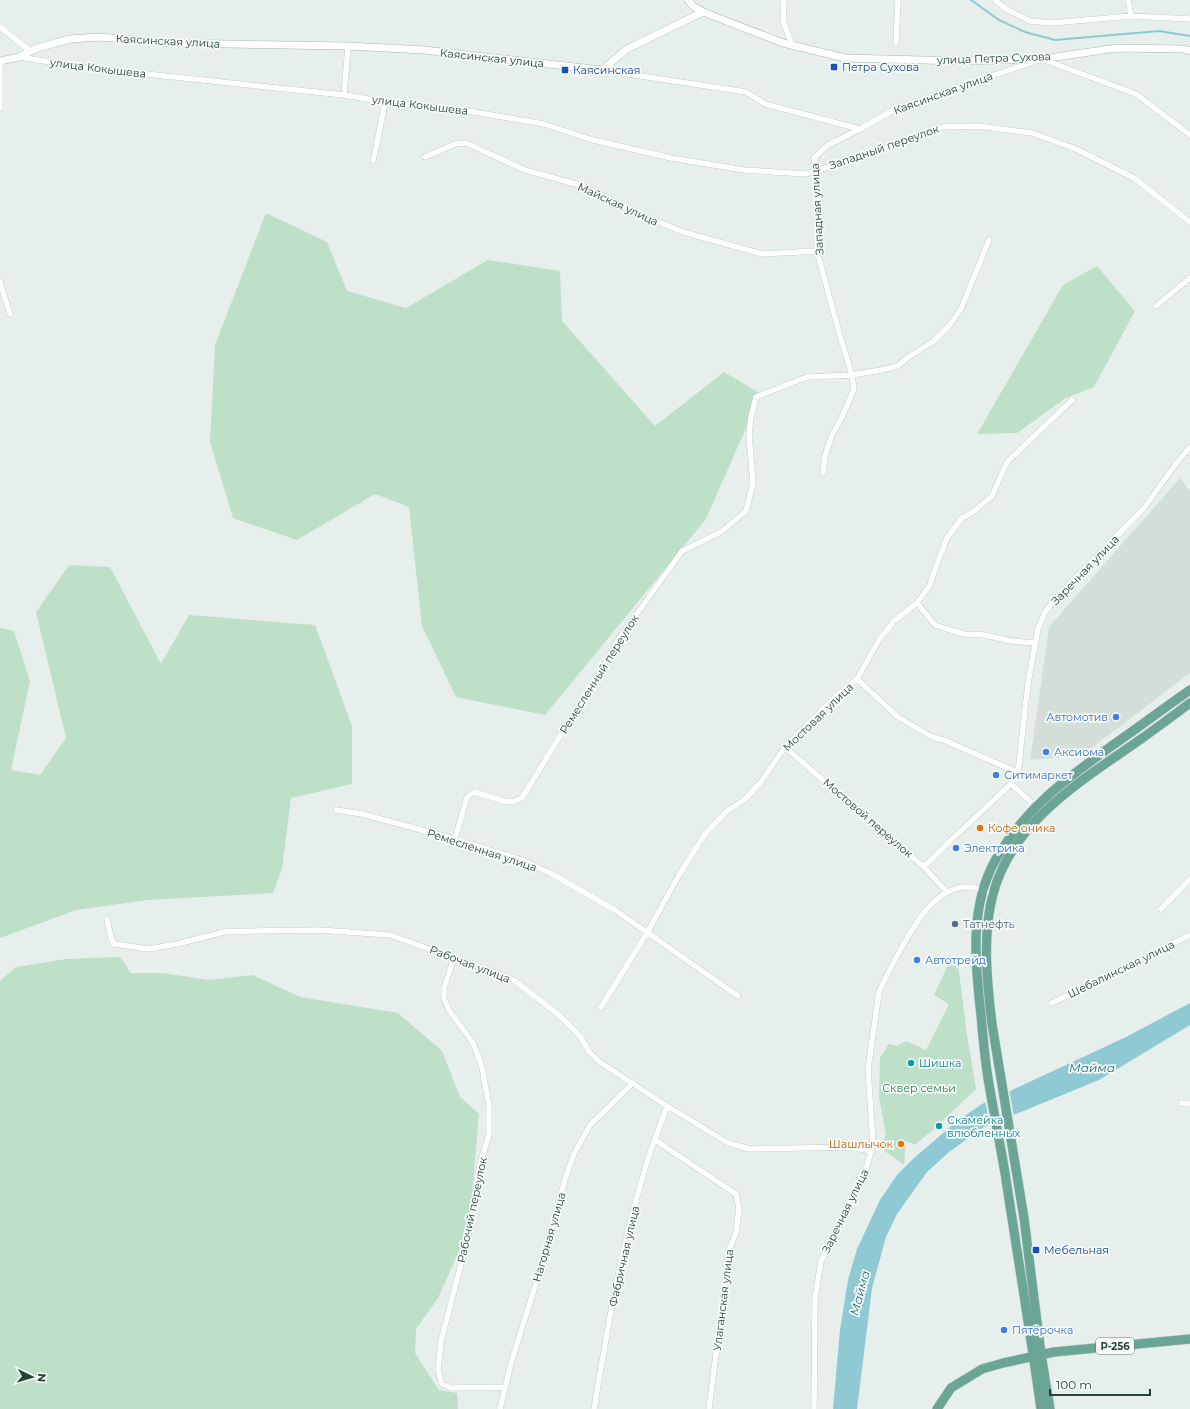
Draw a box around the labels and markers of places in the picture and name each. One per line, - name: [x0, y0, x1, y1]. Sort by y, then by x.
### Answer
- place label: Петра Сухова: [842, 60, 919, 74]
- marker: Петра Сухова: [829, 62, 839, 72]
- place label: Каясинская: [573, 63, 640, 77]
- marker: Каясинская: [560, 65, 570, 75]
- place label: Автомотив: [1046, 710, 1108, 724]
- marker: Автомотив: [1111, 712, 1121, 722]
- place label: Аксиома: [1054, 745, 1104, 759]
- marker: Аксиома: [1041, 747, 1051, 757]
- place label: Ситимаркет: [1004, 768, 1074, 782]
- marker: Ситимаркет: [991, 770, 1001, 780]
- place label: Кофе оника: [988, 821, 1055, 835]
- marker: Кофе оника: [975, 823, 985, 833]
- place label: Электрика: [964, 841, 1025, 855]
- marker: Электрика: [951, 843, 961, 853]
- place label: Татнефть: [963, 917, 1015, 931]
- marker: Татнефть: [950, 919, 960, 929]
- place label: Автотрейд: [925, 953, 986, 967]
- marker: Автотрейд: [912, 955, 922, 965]
- place label: Шишка: [919, 1056, 962, 1070]
- marker: Шишка: [906, 1058, 916, 1068]
- place label: Скамейка влюбленных: [947, 1113, 1021, 1140]
- marker: Скамейка влюбленных: [934, 1121, 944, 1131]
- place label: Шашлычок: [829, 1137, 894, 1151]
- marker: Шашлычок: [896, 1139, 906, 1149]
- place label: Мебельная: [1044, 1243, 1109, 1257]
- marker: Мебельная: [1031, 1245, 1041, 1255]
- place label: Пятёрочка: [1012, 1323, 1073, 1337]
- marker: Пятёрочка: [999, 1325, 1009, 1335]

